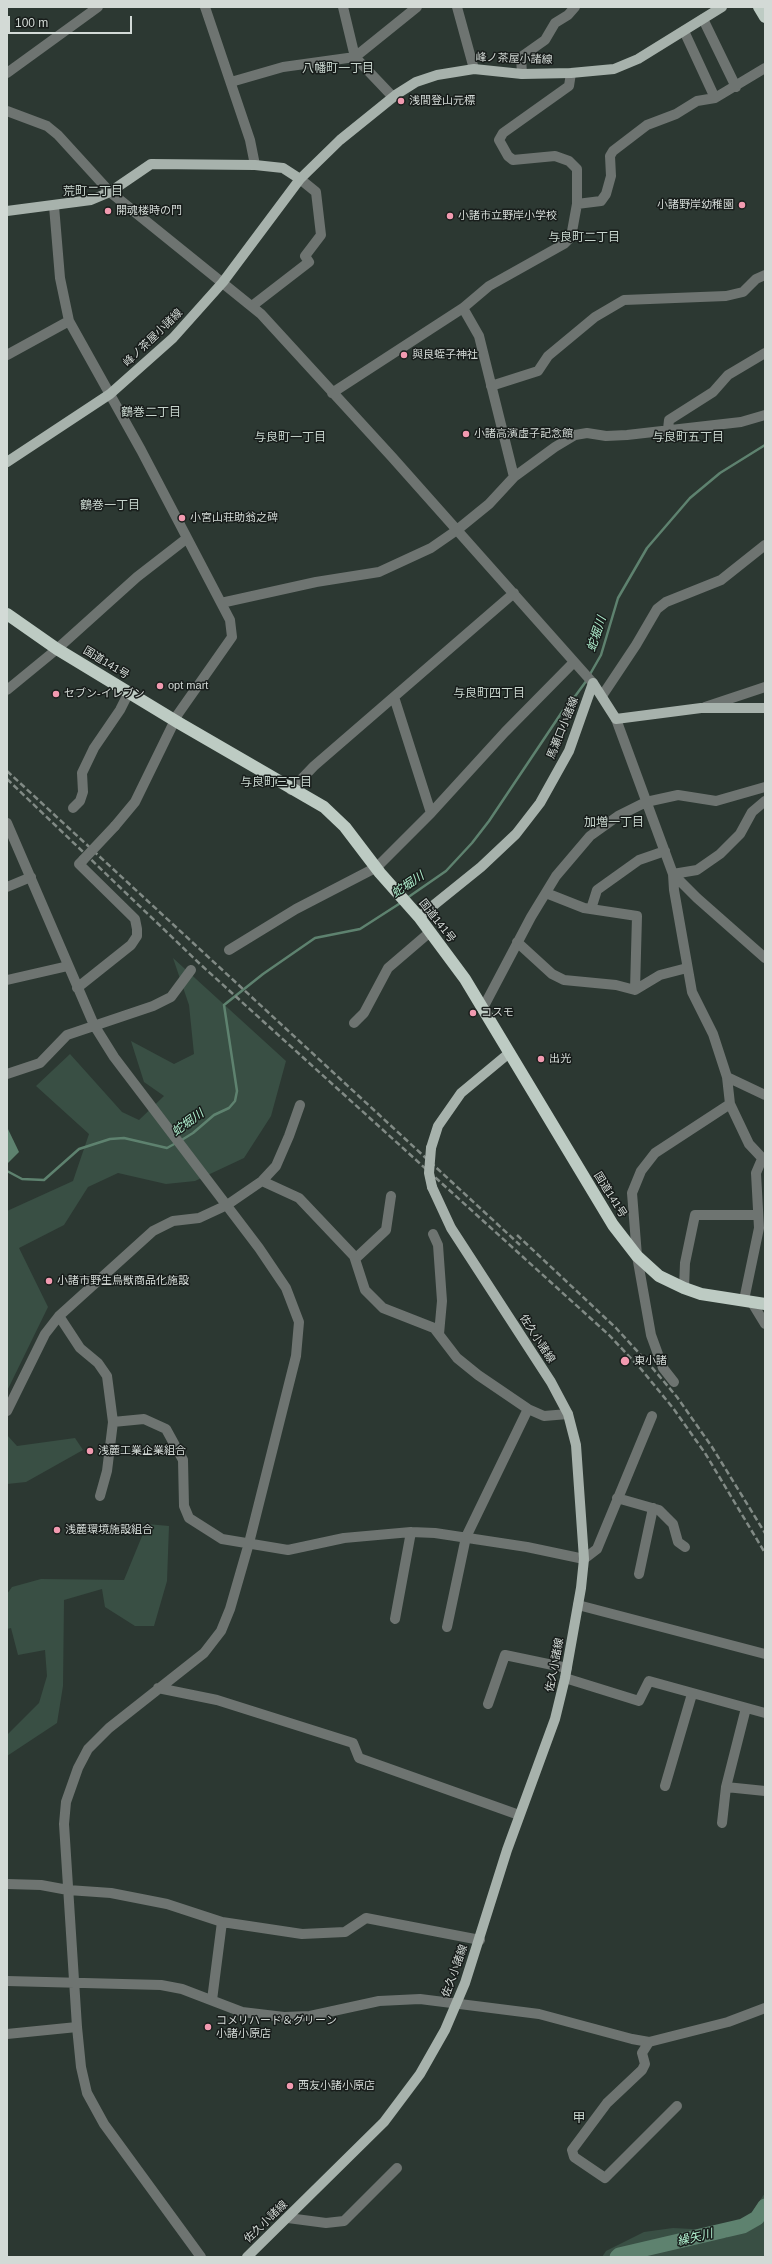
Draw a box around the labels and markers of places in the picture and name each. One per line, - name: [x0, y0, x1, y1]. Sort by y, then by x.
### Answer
- place label: 浅間登山元標: [409, 94, 475, 108]
- marker: 浅間登山元標: [396, 96, 406, 106]
- place label: 小諸野岸幼稚園: [657, 198, 734, 212]
- marker: 小諸野岸幼稚園: [737, 200, 747, 210]
- place label: 開魂楼時の門: [116, 204, 182, 218]
- marker: 開魂楼時の門: [103, 206, 113, 216]
- place label: 小諸市立野岸小学校: [458, 209, 557, 223]
- marker: 小諸市立野岸小学校: [445, 211, 455, 221]
- place label: 與良蛭子神社: [412, 348, 478, 362]
- marker: 與良蛭子神社: [399, 350, 409, 360]
- place label: 小諸高濱虚子記念館: [474, 427, 573, 441]
- marker: 小諸高濱虚子記念館: [461, 429, 471, 439]
- place label: 小宮山荘助翁之碑: [190, 511, 278, 525]
- marker: 小宮山荘助翁之碑: [177, 513, 187, 523]
- place label: opt mart: [168, 679, 208, 693]
- marker: opt mart: [155, 681, 165, 691]
- place label: セブン-イレブン: [64, 687, 145, 701]
- marker: セブン-イレブン: [51, 689, 61, 699]
- place label: コスモ: [481, 1006, 514, 1020]
- marker: コスモ: [468, 1008, 478, 1018]
- place label: 出光: [549, 1052, 571, 1066]
- marker: 出光: [536, 1054, 546, 1064]
- place label: 小諸市野生鳥獣商品化施設: [57, 1274, 189, 1288]
- marker: 小諸市野生鳥獣商品化施設: [44, 1276, 54, 1286]
- place label: 東小諸: [634, 1354, 667, 1368]
- marker: 東小諸: [619, 1355, 631, 1367]
- place label: 浅麓工業企業組合: [98, 1444, 186, 1458]
- marker: 浅麓工業企業組合: [85, 1446, 95, 1456]
- place label: 浅麓環境施設組合: [65, 1523, 153, 1537]
- marker: 浅麓環境施設組合: [52, 1525, 62, 1535]
- place label: コメリハード＆グリーン 小諸小原店: [216, 2014, 337, 2040]
- marker: コメリハード＆グリーン 小諸小原店: [203, 2022, 213, 2032]
- place label: 西友小諸小原店: [298, 2079, 375, 2093]
- marker: 西友小諸小原店: [285, 2081, 295, 2091]

